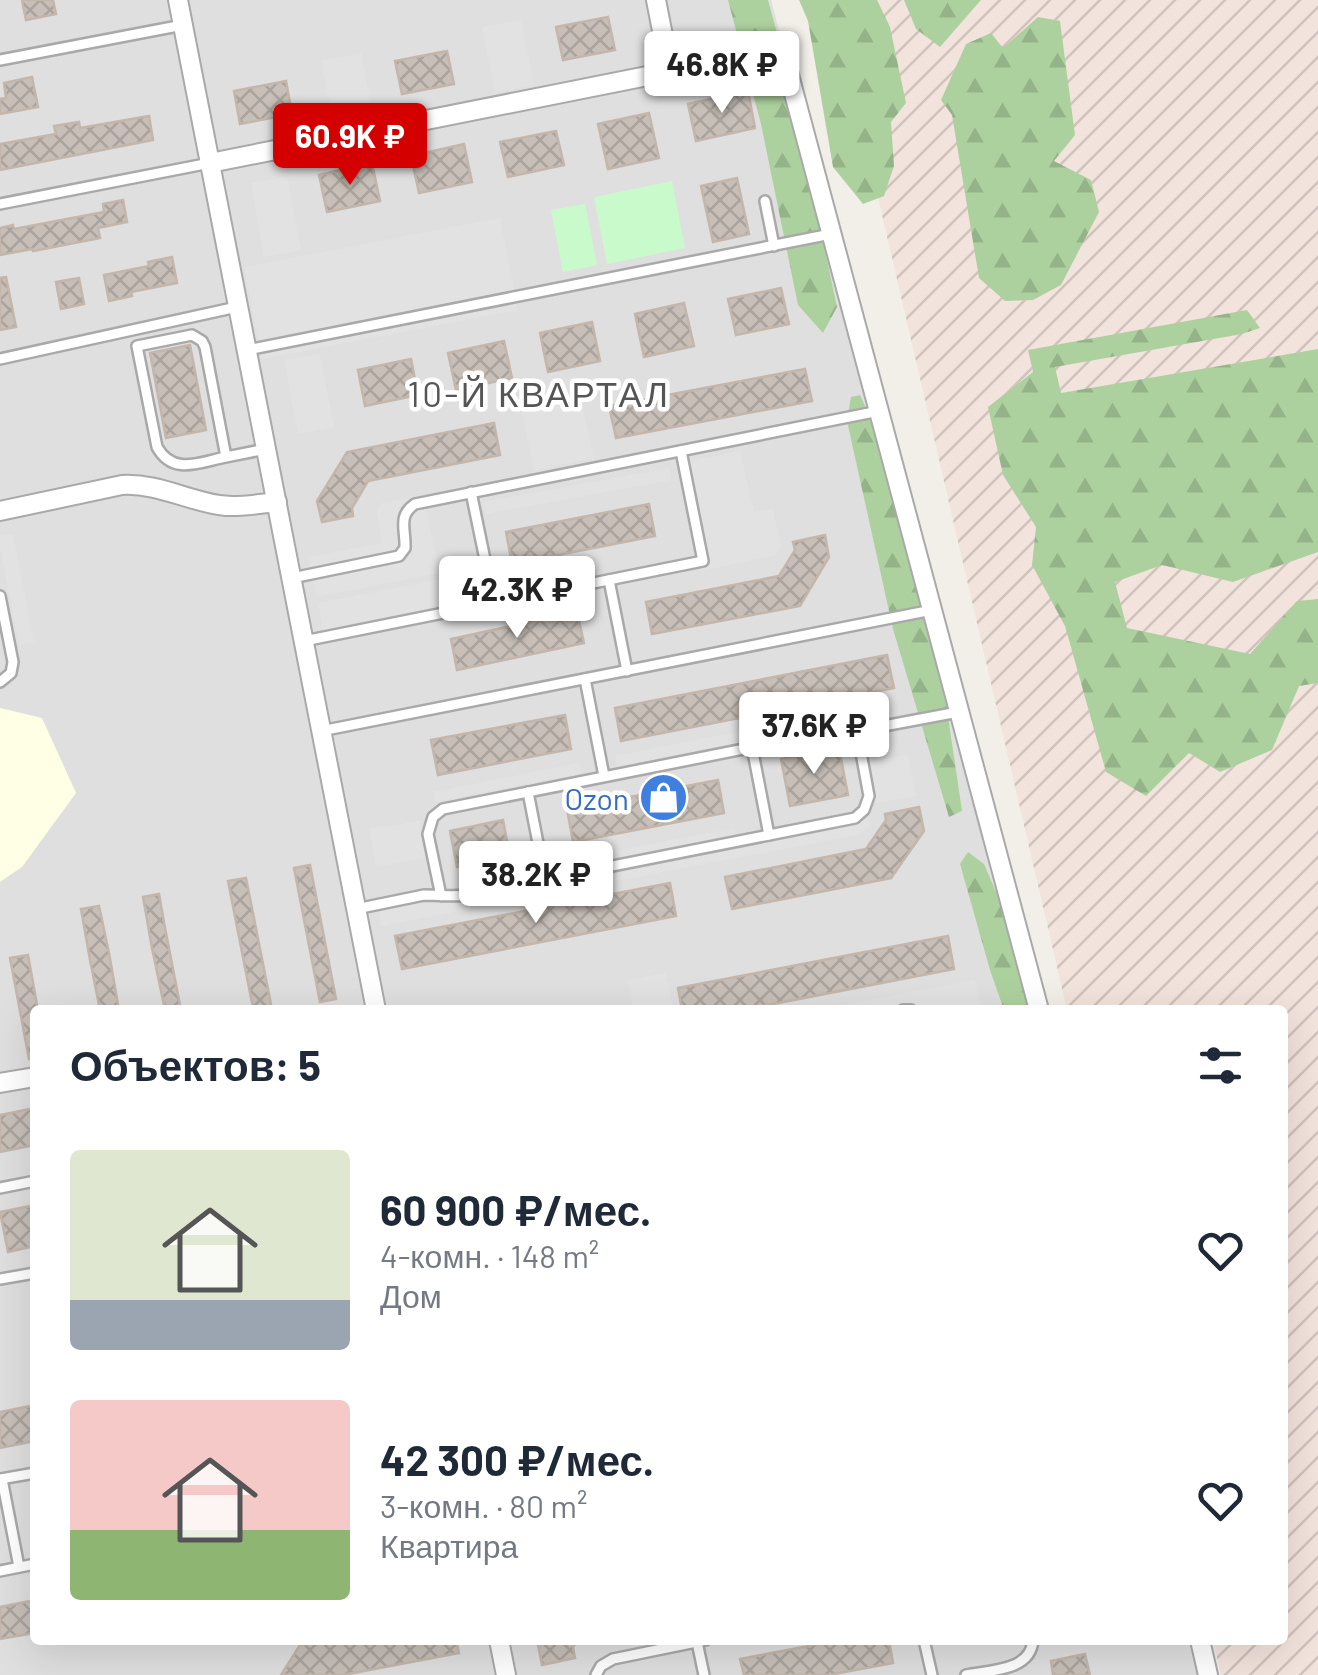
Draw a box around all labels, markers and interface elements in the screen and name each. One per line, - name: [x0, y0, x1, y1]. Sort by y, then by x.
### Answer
- pin: 46.8K ₽: [630, 31, 814, 116]
- text: 46.8K ₽: [666, 44, 778, 82]
- pin: 60.9K ₽: [258, 103, 442, 188]
- text: 60.9K ₽: [295, 116, 405, 154]
- district label: 10-Й КВАРТАЛ: [408, 372, 670, 414]
- pin: 42.3K ₽: [425, 556, 609, 641]
- text: 42.3K ₽: [461, 569, 573, 607]
- pin: 37.6K ₽: [722, 692, 906, 777]
- text: 37.6K ₽: [761, 705, 867, 743]
- shop icon: Ozon: [638, 772, 690, 824]
- place label: Ozon: [564, 780, 629, 816]
- pin: 38.2K ₽: [444, 841, 628, 926]
- text: 38.2K ₽: [481, 854, 591, 892]
- icon: filters: [1193, 1038, 1248, 1093]
- text: Объектов: 5: [70, 1039, 321, 1089]
- text: 60 900 ₽/мес.: [380, 1184, 651, 1234]
- icon: home: [150, 1190, 270, 1310]
- icon: heart: [1193, 1223, 1248, 1278]
- text: 4-комн. · 148 m²: [380, 1236, 599, 1274]
- text: Дом: [380, 1276, 442, 1314]
- text: 42 300 ₽/мес.: [380, 1434, 654, 1484]
- icon: home: [150, 1440, 270, 1560]
- icon: heart: [1193, 1473, 1248, 1528]
- text: 3-комн. · 80 m²: [380, 1486, 587, 1524]
- text: Квартира: [380, 1526, 518, 1564]

